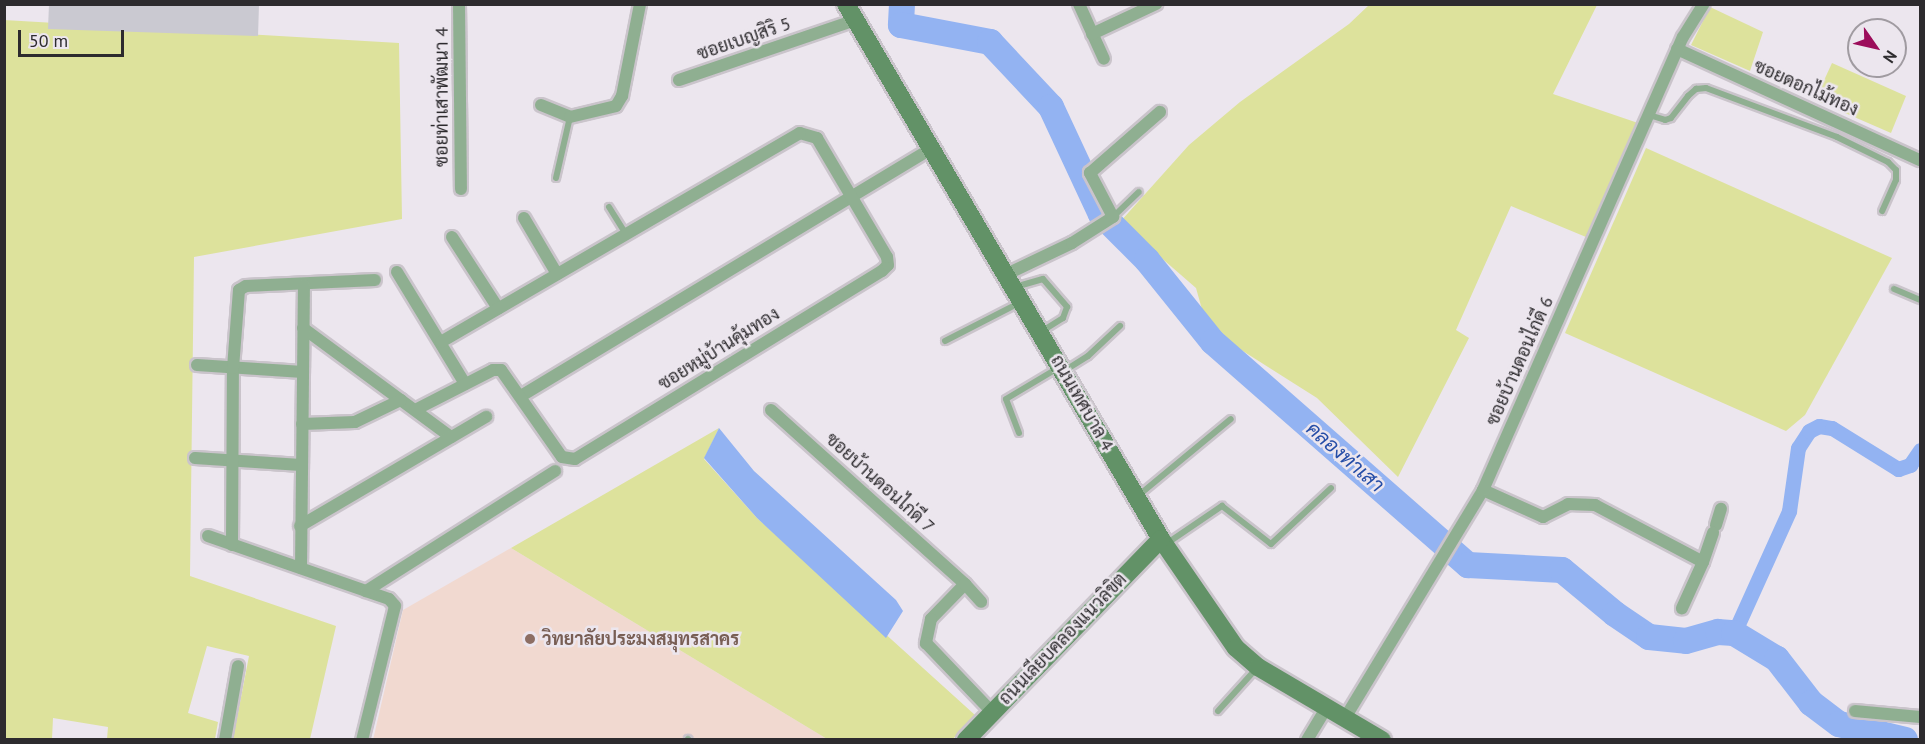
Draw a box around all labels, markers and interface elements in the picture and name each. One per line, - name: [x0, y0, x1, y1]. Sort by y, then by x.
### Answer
- street label: ซอยเบญสิริ 5: [694, 13, 794, 65]
- scale bar: [21, 18, 128, 56]
- north arrow: [1847, 18, 1907, 78]
- street label: ซอยท่าเสาพัฒนา 4: [431, 27, 453, 167]
- text: 50 m: [29, 29, 68, 52]
- text: N: [1879, 47, 1901, 67]
- street label: ซอยดอกไม้ทอง: [1750, 55, 1862, 121]
- street label: ซอยบ้านดอนไก่ดี 6: [1482, 293, 1558, 429]
- street label: ซอยหมู่บ้านคุ้มทอง: [654, 303, 784, 395]
- street label: ถนนเทศบาล 4: [1046, 351, 1118, 455]
- water label: คลองท่าเสา: [1301, 417, 1389, 497]
- street label: ซอยบ้านดอนไก่ดี 7: [821, 428, 939, 538]
- street label: ถนนเลียบคลองแนวลิขิต: [995, 569, 1131, 709]
- place label: วิทยาลัยประมงสมุทรสาคร: [542, 628, 739, 650]
- marker: วิทยาลัยประมงสมุทรสาคร: [523, 632, 537, 646]

